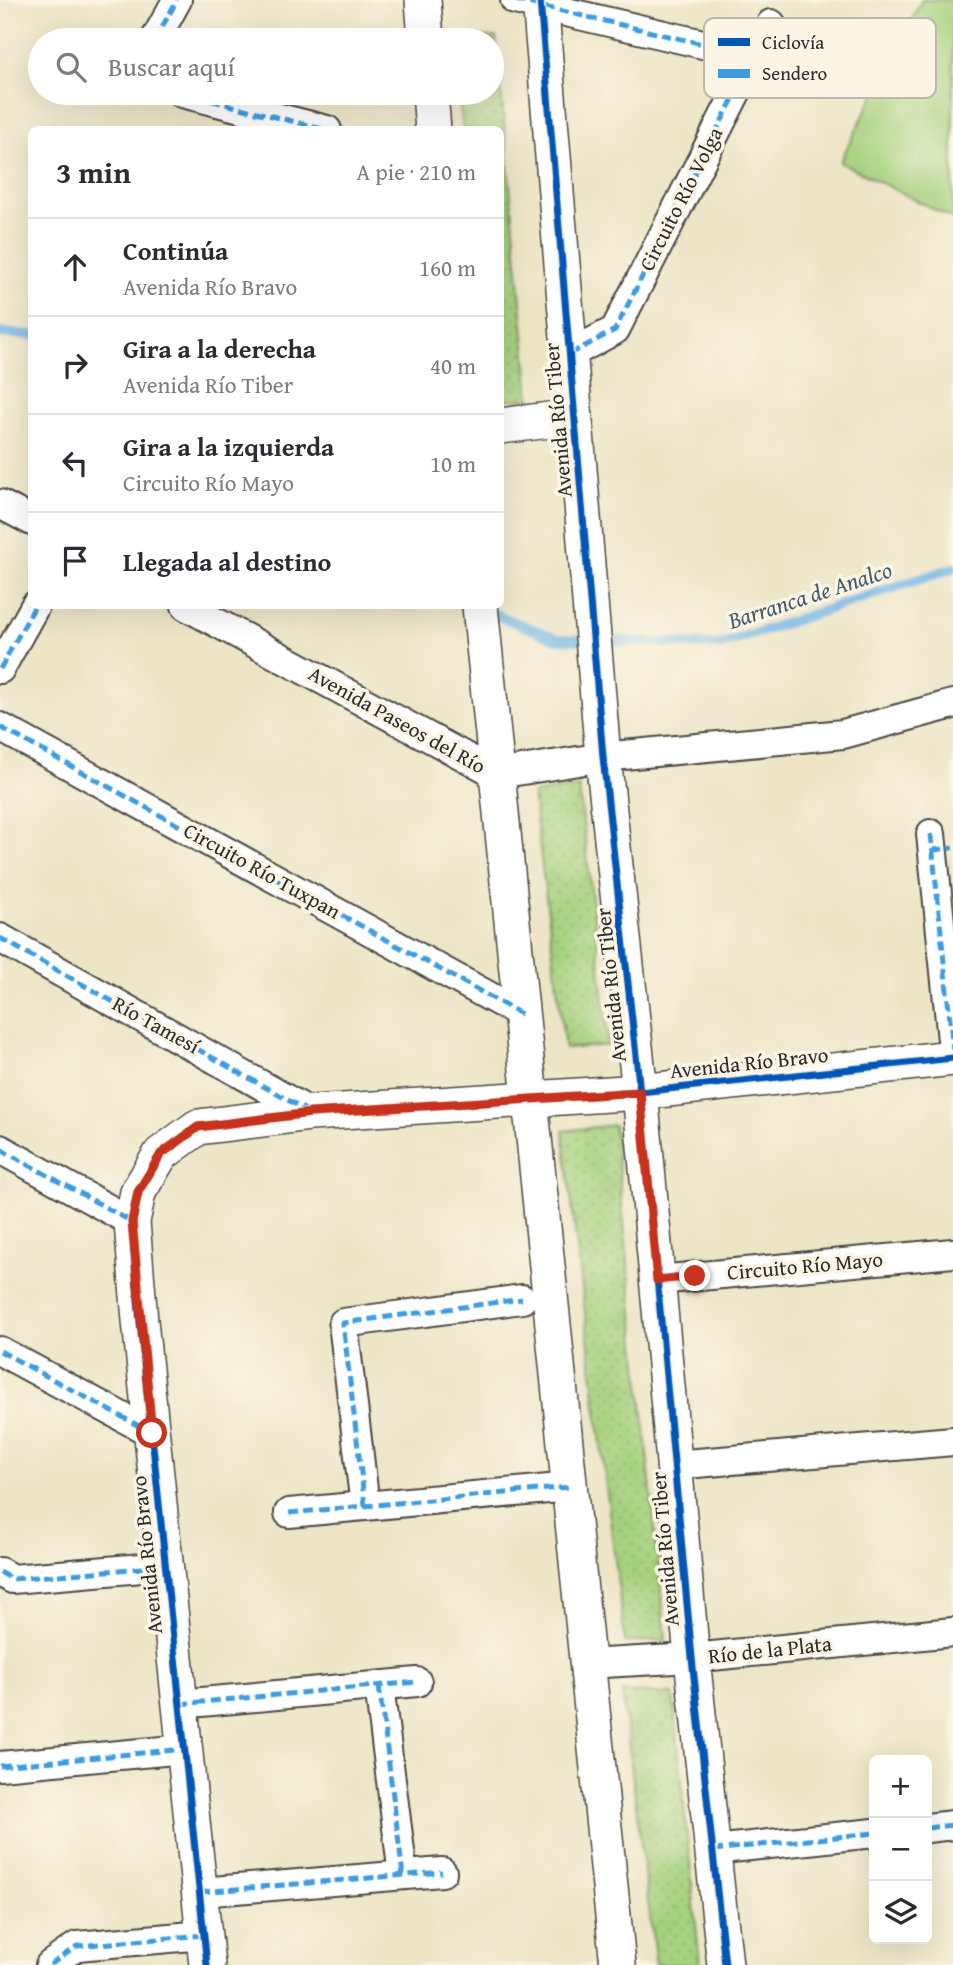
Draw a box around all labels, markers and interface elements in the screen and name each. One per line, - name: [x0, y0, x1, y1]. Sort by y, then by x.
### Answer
- legend: [704, 18, 936, 98]
- search box: [28, 28, 504, 105]
- text: Ciclovía: [762, 28, 824, 56]
- text: Buscar aquí: [108, 47, 235, 86]
- icon: search: [52, 48, 90, 86]
- text: Sendero: [762, 59, 827, 87]
- street label: Circuito Río Volga: [631, 121, 730, 276]
- text: 3 min: [56, 150, 131, 194]
- text: A pie · 210 m: [356, 155, 476, 188]
- text: Continúa: [123, 231, 228, 270]
- icon: ahead: [56, 248, 94, 286]
- text: 160 m: [419, 251, 476, 284]
- text: Avenida Río Bravo: [123, 270, 297, 303]
- text: Gira a la derecha: [123, 329, 316, 368]
- street label: Avenida Río Tiber: [535, 341, 580, 499]
- icon: right: [56, 346, 94, 384]
- text: 40 m: [430, 349, 476, 382]
- text: Avenida Río Tiber: [123, 368, 293, 401]
- text: Gira a la izquierda: [123, 427, 334, 466]
- icon: left: [56, 444, 94, 482]
- text: 10 m: [430, 447, 476, 480]
- text: Circuito Río Mayo: [123, 466, 294, 499]
- icon: arrive: [56, 542, 94, 580]
- text: Llegada al destino: [123, 542, 331, 581]
- water label: Barranca de Analco: [723, 552, 896, 637]
- street label: Avenida Paseos del Río: [303, 658, 491, 781]
- street label: Circuito Río Tuxpan: [178, 815, 347, 927]
- street label: Avenida Río Tiber: [587, 906, 634, 1064]
- street label: Río Tamesí: [107, 988, 206, 1062]
- street label: Avenida Río Bravo: [668, 1039, 830, 1086]
- street label: Circuito Río Mayo: [726, 1243, 884, 1288]
- route end: [679, 1260, 710, 1291]
- route start: [136, 1417, 167, 1448]
- street label: Avenida Río Tiber: [642, 1470, 687, 1628]
- street label: Avenida Río Bravo: [123, 1474, 170, 1636]
- street label: Río de la Plata: [707, 1628, 833, 1671]
- map controls: [869, 1755, 932, 1944]
- button: +: [869, 1755, 932, 1818]
- button: −: [869, 1818, 932, 1881]
- button: layers: [869, 1881, 932, 1944]

